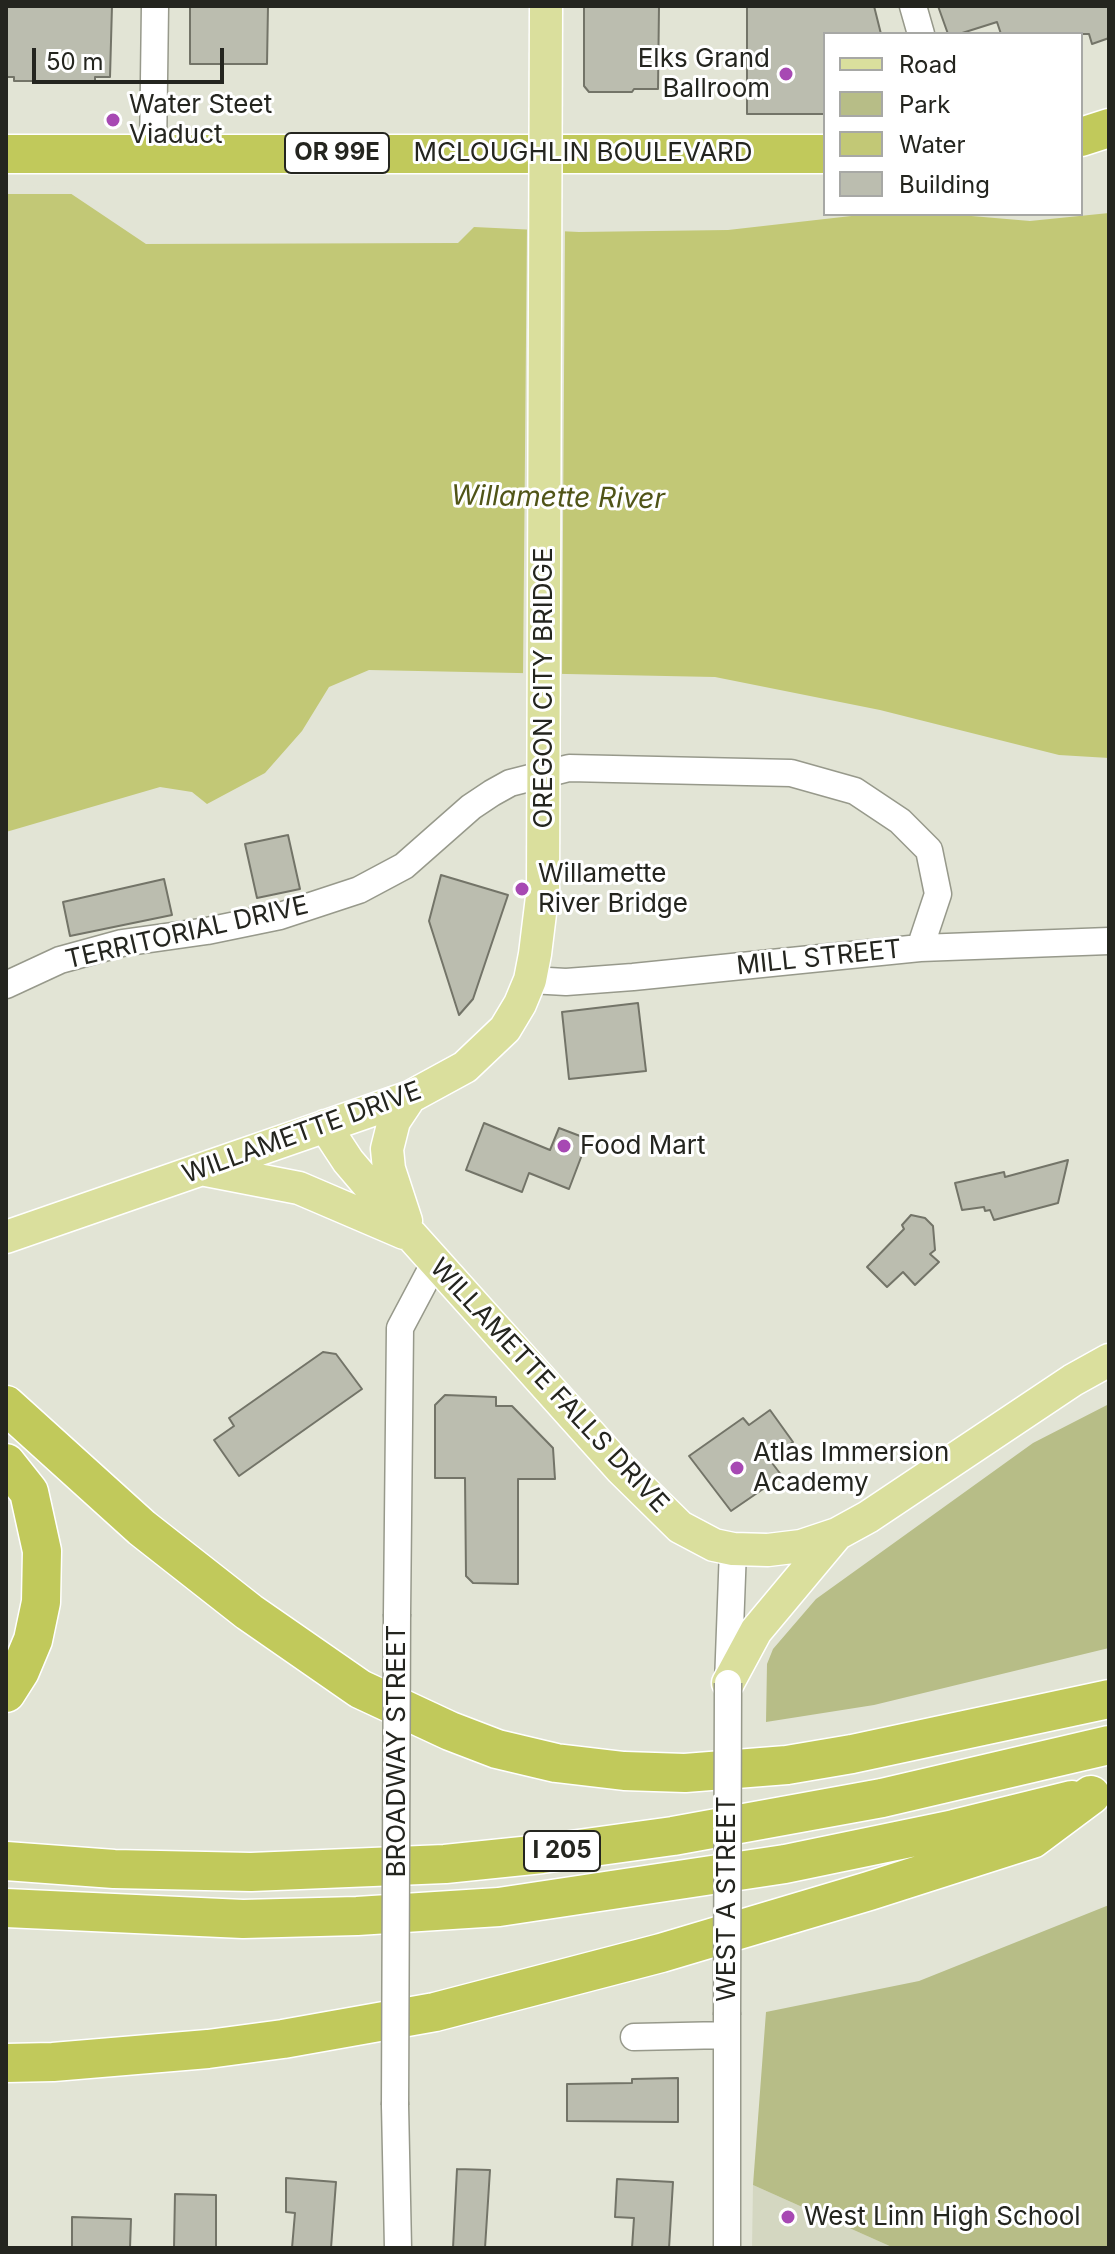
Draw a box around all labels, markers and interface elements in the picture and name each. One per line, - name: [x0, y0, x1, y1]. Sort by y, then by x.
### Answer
- scale bar: [36, 32, 228, 82]
- legend: [823, 32, 1083, 216]
- place label: Elks Grand Ballroom: [638, 43, 770, 104]
- text: 50 m: [46, 47, 104, 76]
- text: Road: [899, 50, 957, 79]
- marker: Elks Grand Ballroom: [777, 65, 795, 83]
- place label: Water Steet Viaduct: [129, 89, 272, 150]
- text: Park: [899, 90, 950, 119]
- marker: Water Steet Viaduct: [104, 111, 122, 129]
- text: Water: [899, 130, 966, 159]
- road number: OR 99E: [285, 133, 389, 173]
- street label: MCLOUGHLIN BOULEVARD: [413, 137, 753, 169]
- text: Building: [899, 170, 990, 199]
- water label: Willamette River: [451, 479, 665, 517]
- street label: OREGON CITY BRIDGE: [528, 547, 560, 829]
- place label: Willamette River Bridge: [538, 858, 688, 920]
- marker: Willamette River Bridge: [513, 880, 531, 898]
- street label: TERRITORIAL DRIVE: [62, 890, 312, 976]
- street label: MILL STREET: [735, 934, 903, 982]
- street label: WILLAMETTE DRIVE: [178, 1075, 426, 1191]
- place label: Food Mart: [580, 1130, 706, 1162]
- marker: Food Mart: [555, 1137, 573, 1155]
- street label: WILLAMETTE FALLS DRIVE: [423, 1253, 675, 1519]
- place label: Atlas Immersion Academy: [753, 1437, 949, 1498]
- marker: Atlas Immersion Academy: [728, 1459, 746, 1477]
- street label: BROADWAY STREET: [381, 1625, 413, 1877]
- street label: WEST A STREET: [711, 1796, 743, 2002]
- road number: I 205: [524, 1831, 600, 1871]
- place label: West Linn High School: [804, 2201, 1081, 2233]
- marker: West Linn High School: [779, 2208, 797, 2226]

